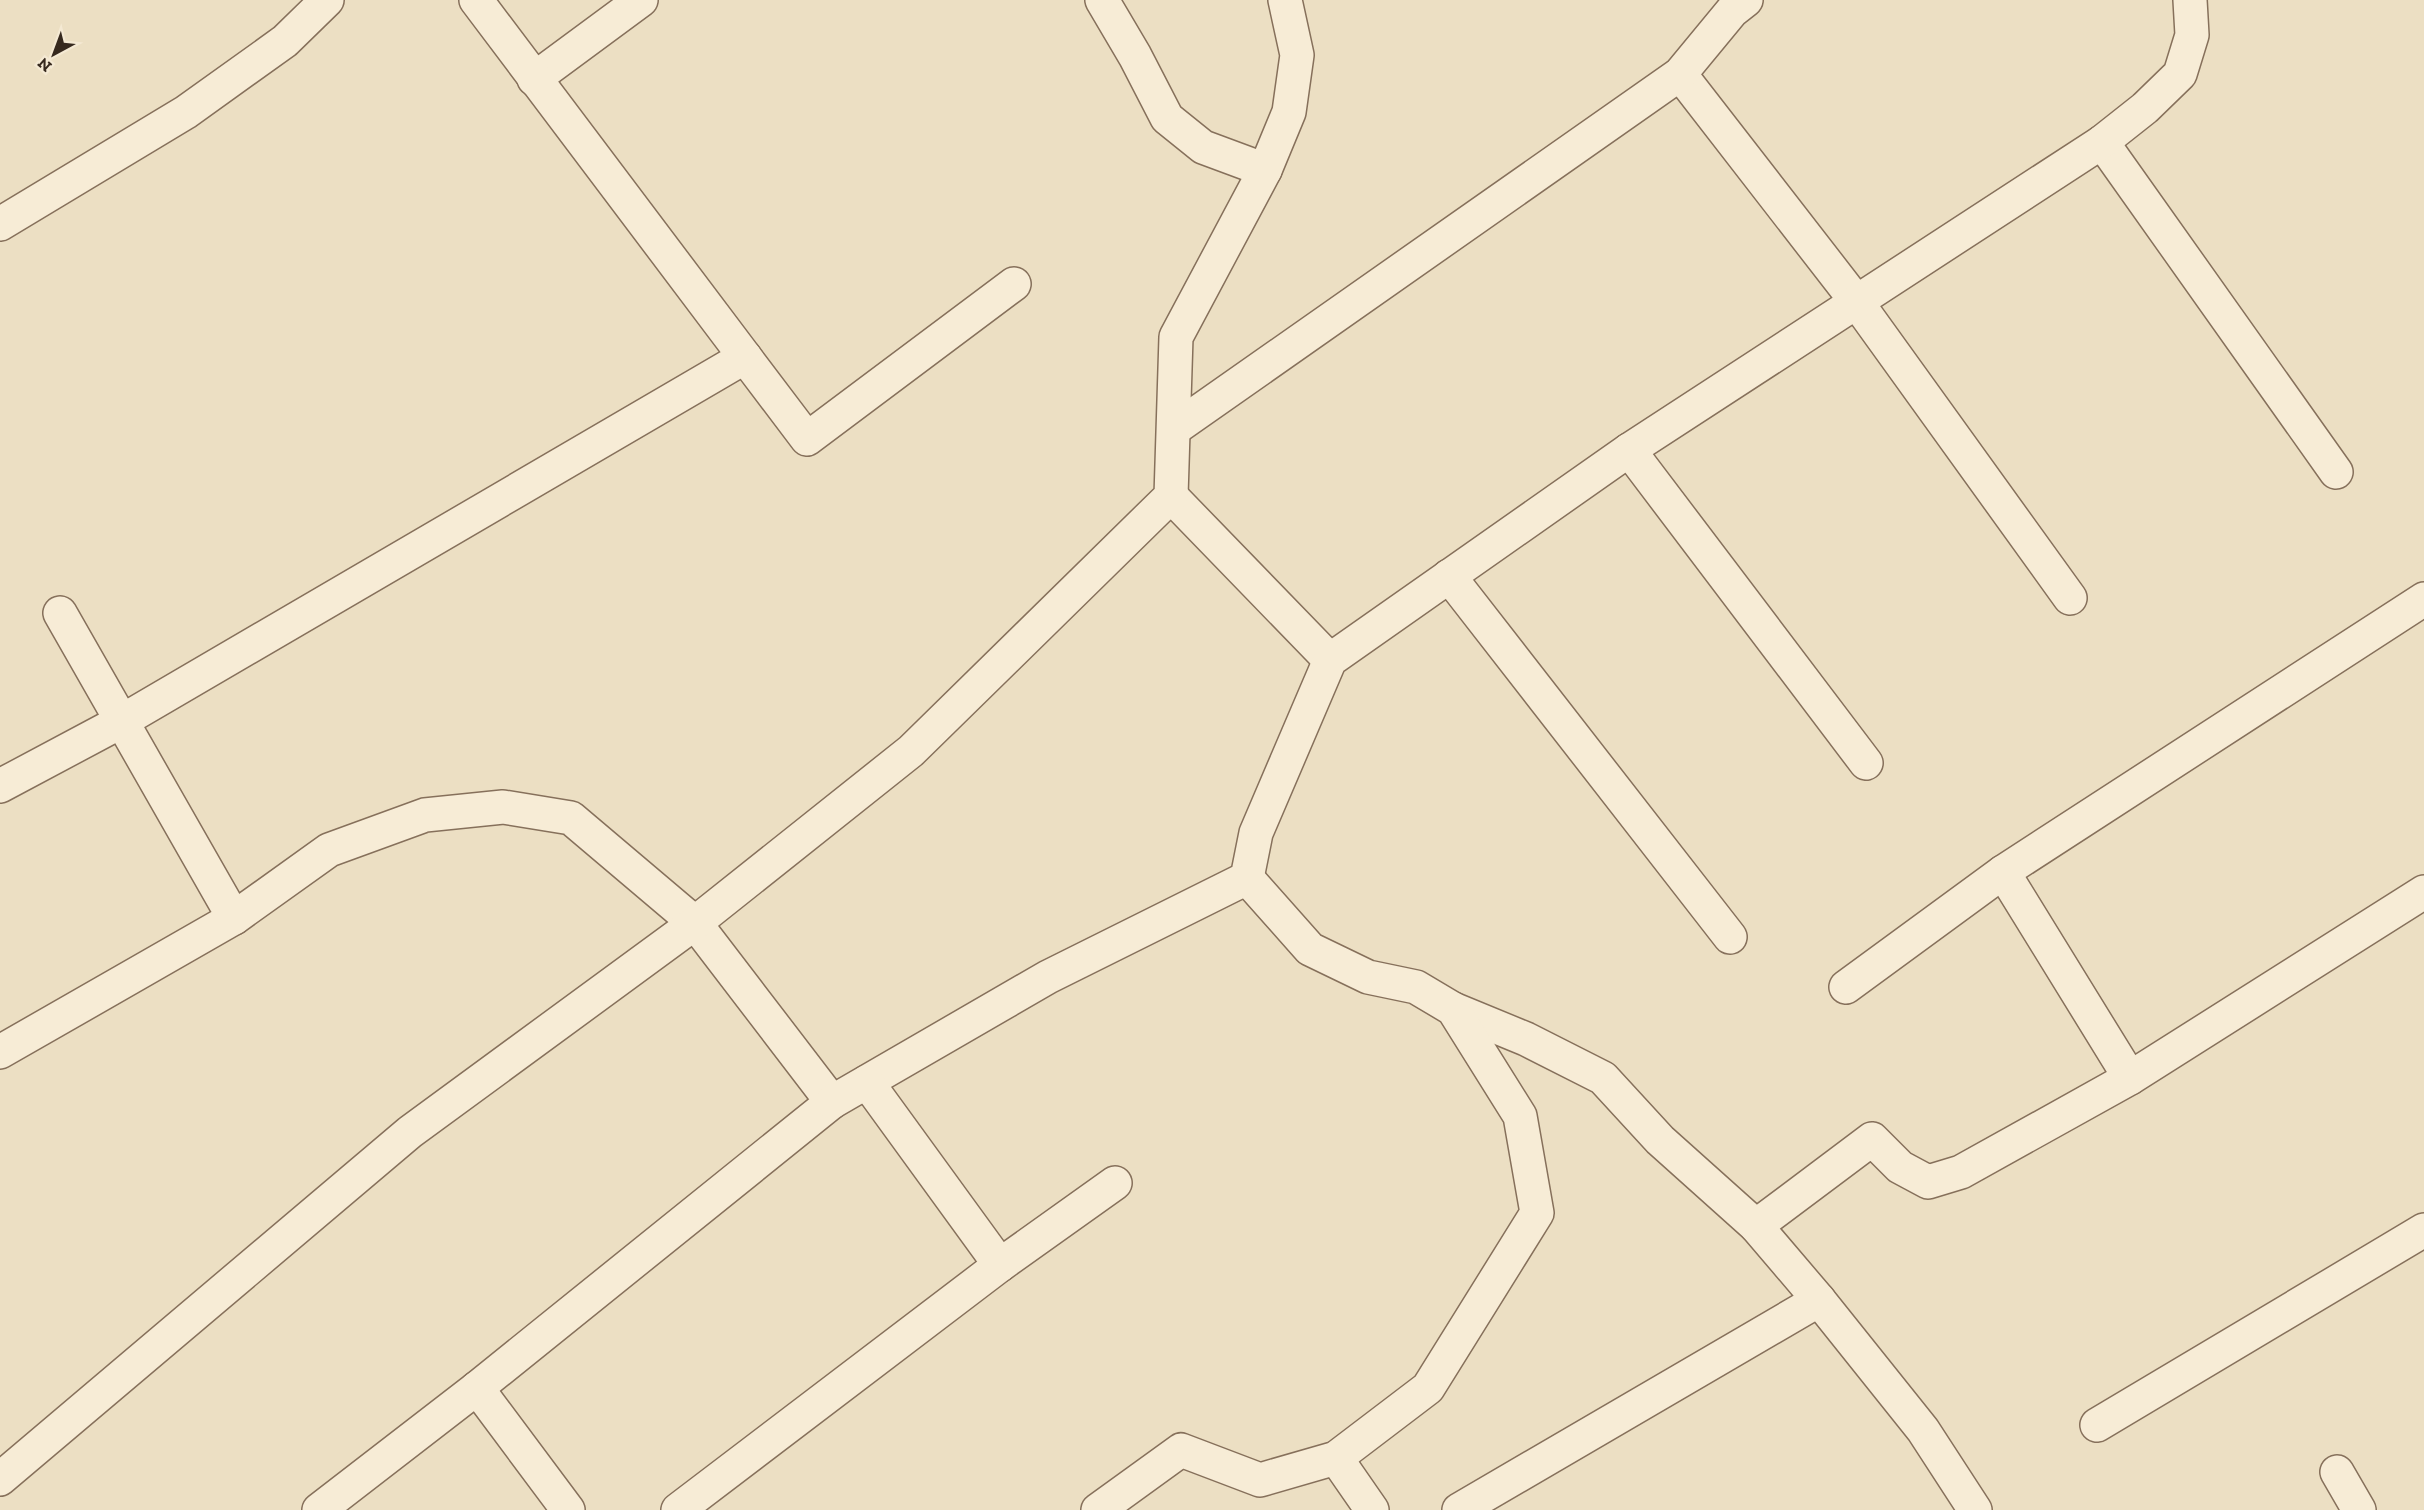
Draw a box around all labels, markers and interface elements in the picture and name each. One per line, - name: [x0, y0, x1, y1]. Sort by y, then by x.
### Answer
- north arrow: [24, 24, 84, 84]
- text: N: [34, 54, 55, 76]

